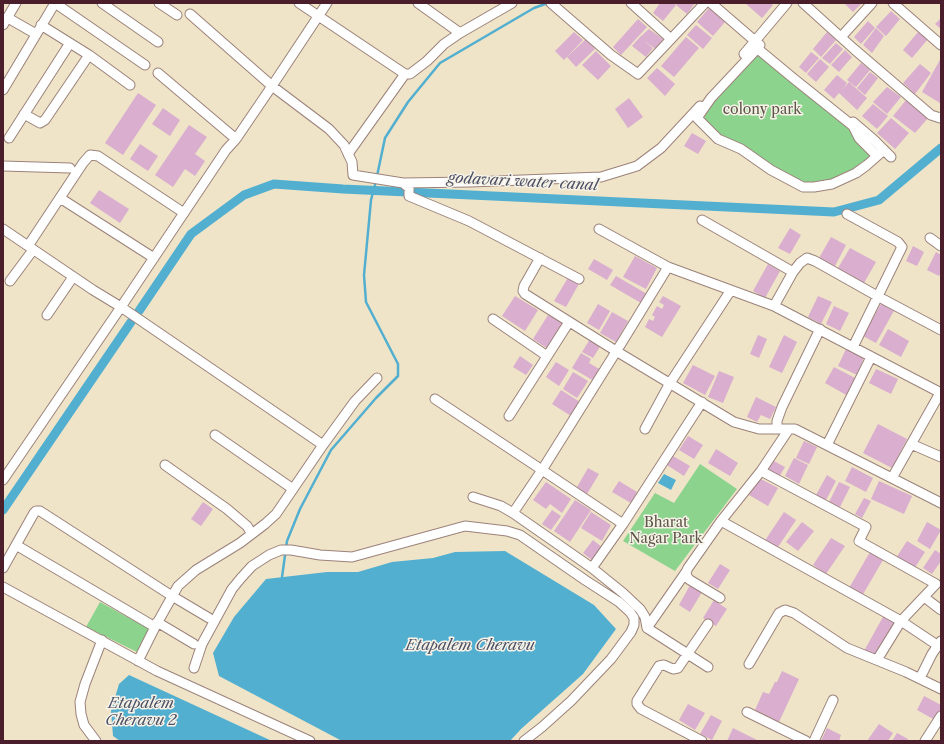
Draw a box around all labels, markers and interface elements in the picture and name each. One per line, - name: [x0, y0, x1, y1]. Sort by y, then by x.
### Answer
- park label: colony park: [723, 102, 801, 118]
- water label: godavari water canal: [447, 169, 599, 195]
- park label: Bharat Nagar Park: [629, 515, 703, 548]
- water label: Etapalem Cheravu: [406, 637, 534, 655]
- water label: Etapalem Cheravu 2: [105, 695, 177, 730]

